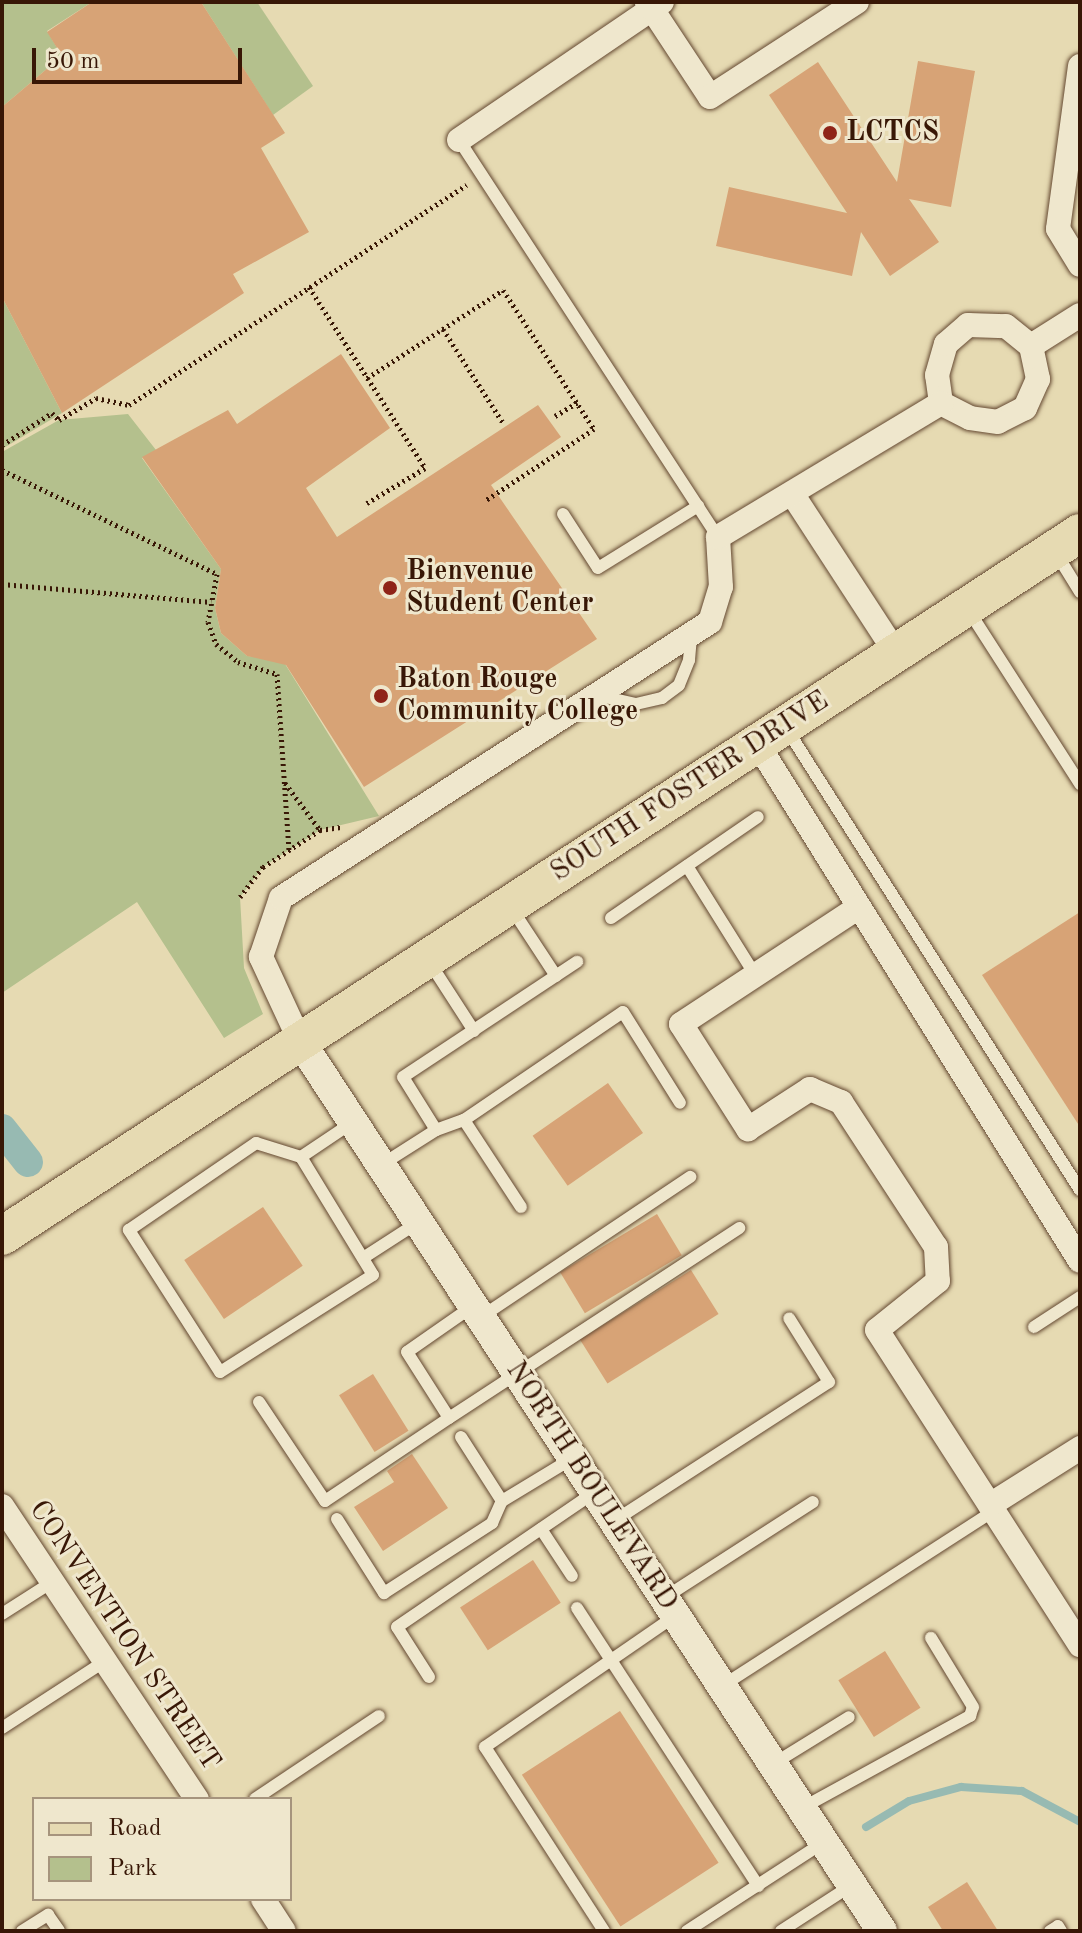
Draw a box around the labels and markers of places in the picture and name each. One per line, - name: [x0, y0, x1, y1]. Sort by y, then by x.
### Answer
- place label: LCTCS: [846, 116, 939, 150]
- marker: LCTCS: [821, 124, 839, 142]
- place label: Bienvenue Student Center: [406, 555, 594, 621]
- marker: Bienvenue Student Center: [381, 579, 399, 597]
- place label: Baton Rouge Community College: [397, 663, 638, 729]
- marker: Baton Rouge Community College: [372, 687, 390, 705]

